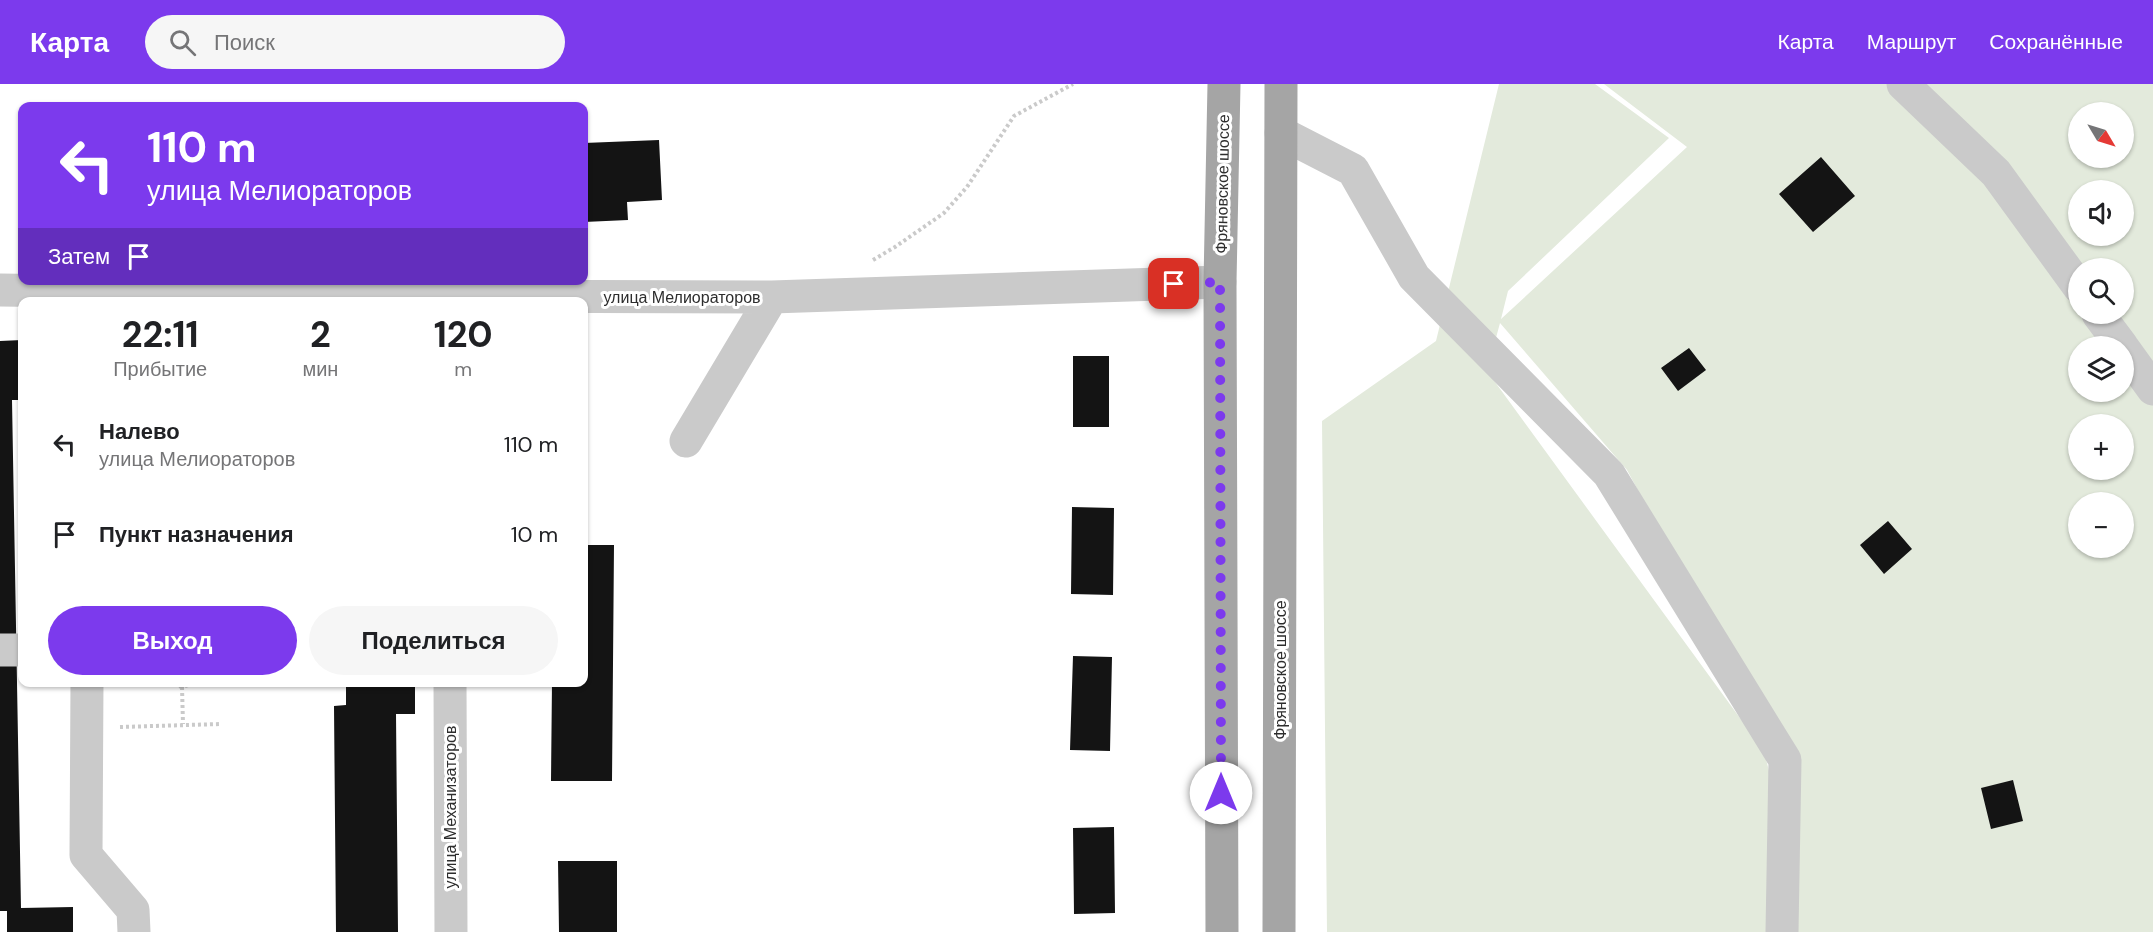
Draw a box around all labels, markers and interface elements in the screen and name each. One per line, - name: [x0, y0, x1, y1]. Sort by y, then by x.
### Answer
- search box: [145, 15, 565, 69]
- text: Карта: [30, 24, 109, 61]
- icon: search: [166, 26, 199, 59]
- text: Поиск: [214, 28, 275, 57]
- text: Карта: [1778, 28, 1834, 56]
- text: Маршрут: [1867, 28, 1956, 56]
- text: Сохранённые: [1989, 28, 2123, 56]
- north arrow: [2068, 102, 2134, 168]
- map controls: [2068, 102, 2134, 558]
- street label: Фряновское шоссе: [1211, 114, 1234, 254]
- text: 110 m: [147, 120, 257, 175]
- icon: left: [48, 126, 126, 204]
- text: улица Мелиораторов: [147, 173, 412, 208]
- button: sound: [2068, 180, 2134, 246]
- icon: arrive: [122, 240, 155, 273]
- text: Затем: [48, 242, 110, 271]
- pin: [1148, 258, 1199, 309]
- button: search: [2068, 258, 2134, 324]
- icon: arrive: [1157, 267, 1190, 300]
- street label: улица Мелиораторов: [603, 287, 761, 308]
- text: 22:11: [122, 311, 199, 358]
- text: 2: [310, 311, 331, 358]
- text: 120: [434, 311, 493, 358]
- button: layers: [2068, 336, 2134, 402]
- text: Прибытие: [113, 356, 207, 382]
- text: мин: [302, 356, 338, 382]
- text: m: [454, 356, 472, 382]
- button: +: [2068, 414, 2134, 480]
- text: Налево: [99, 417, 180, 446]
- icon: left: [48, 428, 81, 461]
- text: 110 m: [504, 430, 558, 459]
- text: улица Мелиораторов: [99, 446, 295, 472]
- button: −: [2068, 492, 2134, 558]
- icon: arrive: [48, 518, 81, 551]
- text: Пункт назначения: [99, 520, 294, 549]
- text: 10 m: [511, 520, 558, 549]
- street label: Фряновское шоссе: [1270, 600, 1291, 740]
- button: Выход: [48, 606, 297, 675]
- button: Поделиться: [309, 606, 558, 675]
- street label: улица Механизаторов: [440, 725, 461, 889]
- position arrow: [1189, 761, 1253, 825]

